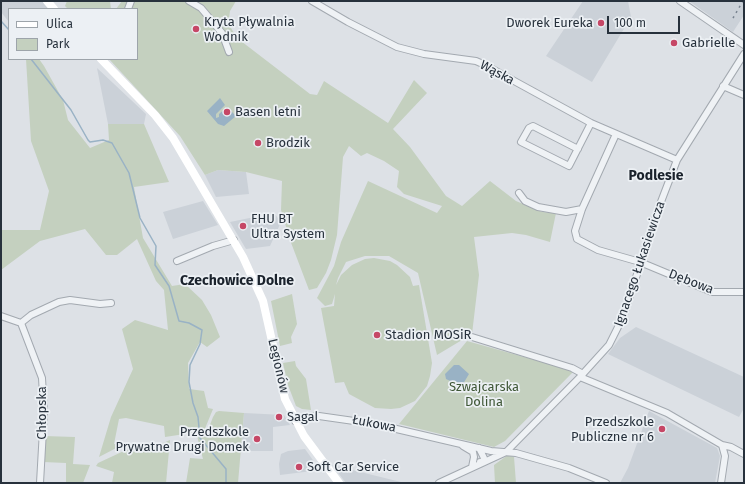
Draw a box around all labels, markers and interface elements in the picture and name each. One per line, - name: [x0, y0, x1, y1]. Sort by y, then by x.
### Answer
- legend: [8, 8, 138, 60]
- scale bar: [609, 8, 682, 34]
- place label: Kryta Pływalnia Wodnik: [204, 14, 294, 45]
- place label: Dworek Eureka: [506, 15, 593, 31]
- text: 100 m: [614, 16, 646, 30]
- text: Ulica: [46, 17, 73, 31]
- marker: Dworek Eureka: [596, 18, 606, 28]
- marker: Kryta Pływalnia Wodnik: [191, 24, 201, 34]
- place label: Gabrielle: [682, 35, 735, 51]
- text: Park: [46, 37, 70, 51]
- marker: Gabrielle: [669, 38, 679, 48]
- street label: Wąska: [477, 57, 517, 89]
- place label: Basen letni: [235, 104, 301, 120]
- marker: Basen letni: [222, 107, 232, 117]
- place label: Brodzik: [266, 135, 310, 151]
- marker: Brodzik: [253, 138, 263, 148]
- district label: Podlesie: [629, 168, 683, 184]
- street label: Ignacego Łukasiewicza: [611, 199, 669, 329]
- place label: FHU BT Ultra System: [251, 211, 325, 242]
- marker: FHU BT Ultra System: [238, 221, 248, 231]
- street label: Dębowa: [666, 266, 716, 298]
- district label: Czechowice Dolne: [180, 273, 294, 289]
- place label: Stadion MOSiR: [385, 327, 471, 343]
- marker: Stadion MOSiR: [372, 330, 382, 340]
- street label: Legionów: [264, 337, 292, 395]
- park label: Szwajcarska Dolina: [449, 379, 519, 410]
- street label: Chłopska: [34, 386, 50, 440]
- place label: Sagal: [287, 409, 318, 425]
- marker: Sagal: [274, 412, 284, 422]
- street label: Łukowa: [351, 412, 397, 436]
- place label: Przedszkole Publiczne nr 6: [571, 414, 654, 445]
- place label: Przedszkole Prywatne Drugi Domek: [116, 424, 249, 455]
- marker: Przedszkole Publiczne nr 6: [657, 424, 667, 434]
- marker: Przedszkole Prywatne Drugi Domek: [252, 434, 262, 444]
- place label: Soft Car Service: [307, 459, 399, 475]
- marker: Soft Car Service: [294, 462, 304, 472]

